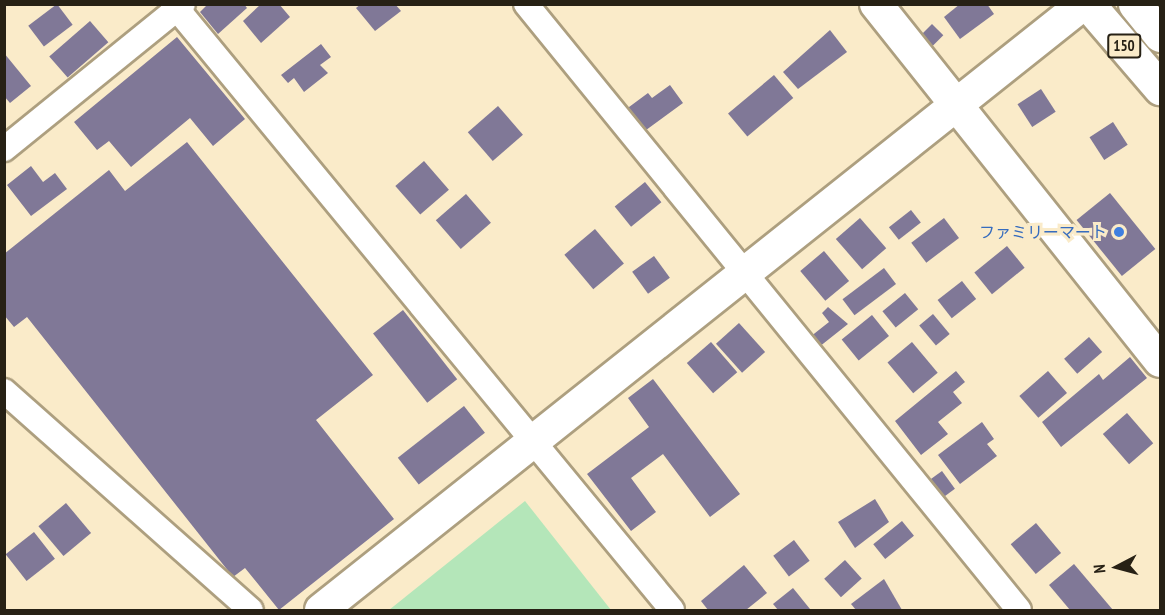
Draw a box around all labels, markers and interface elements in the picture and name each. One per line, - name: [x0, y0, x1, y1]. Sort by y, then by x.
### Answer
- road number: 150: [1106, 34, 1142, 58]
- place label: ファミリーマート: [979, 222, 1107, 242]
- marker: ファミリーマート: [1112, 225, 1126, 239]
- north arrow: [1087, 537, 1147, 597]
- text: N: [1089, 564, 1109, 574]

